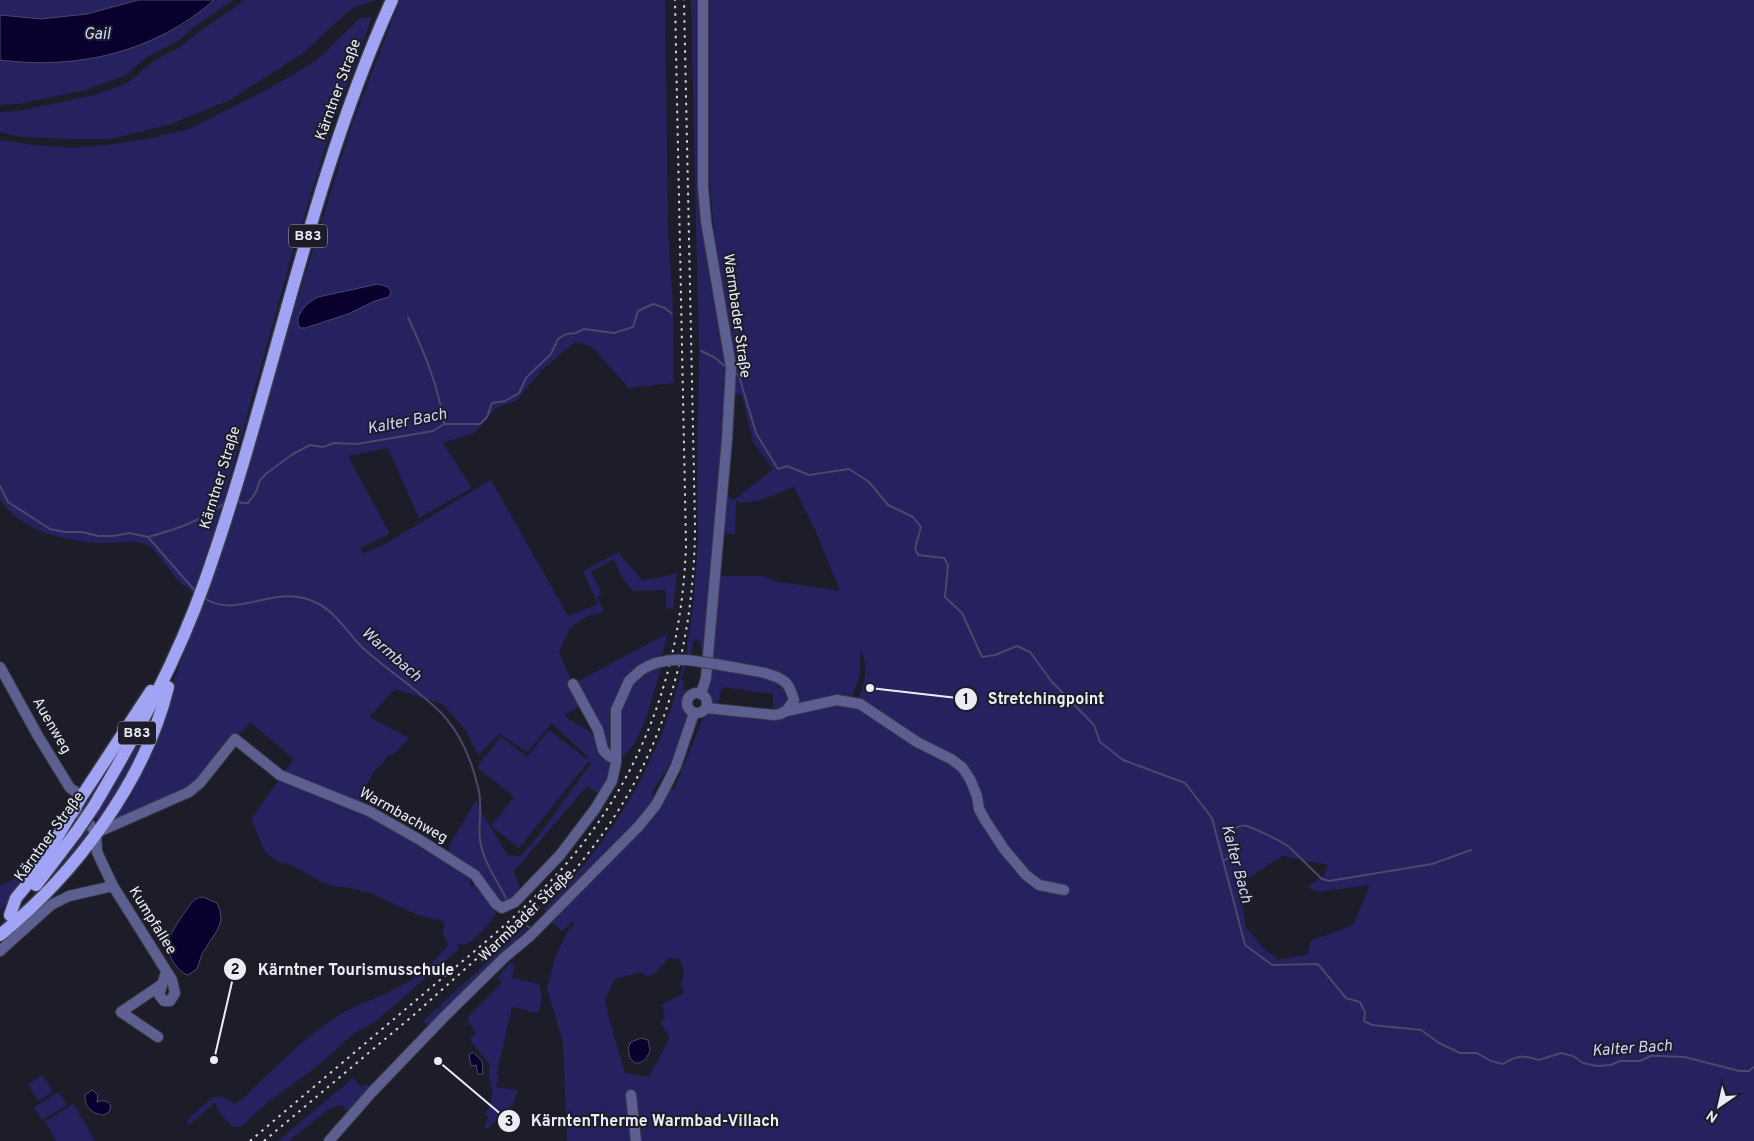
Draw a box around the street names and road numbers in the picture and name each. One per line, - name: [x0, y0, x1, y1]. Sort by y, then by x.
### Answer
- street label: Kärntner Straße: [312, 37, 366, 143]
- road number: B83: [289, 225, 327, 248]
- street label: Warmbader Straße: [718, 253, 754, 379]
- street label: Kärntner Straße: [196, 424, 246, 532]
- street label: Auenweg: [27, 694, 75, 758]
- road number: B83: [118, 721, 156, 744]
- street label: Warmbachweg: [355, 784, 451, 848]
- street label: Kärntner Straße: [11, 788, 89, 886]
- street label: Warmbader Straße: [475, 866, 579, 966]
- street label: Kumpfallee: [124, 883, 180, 959]

